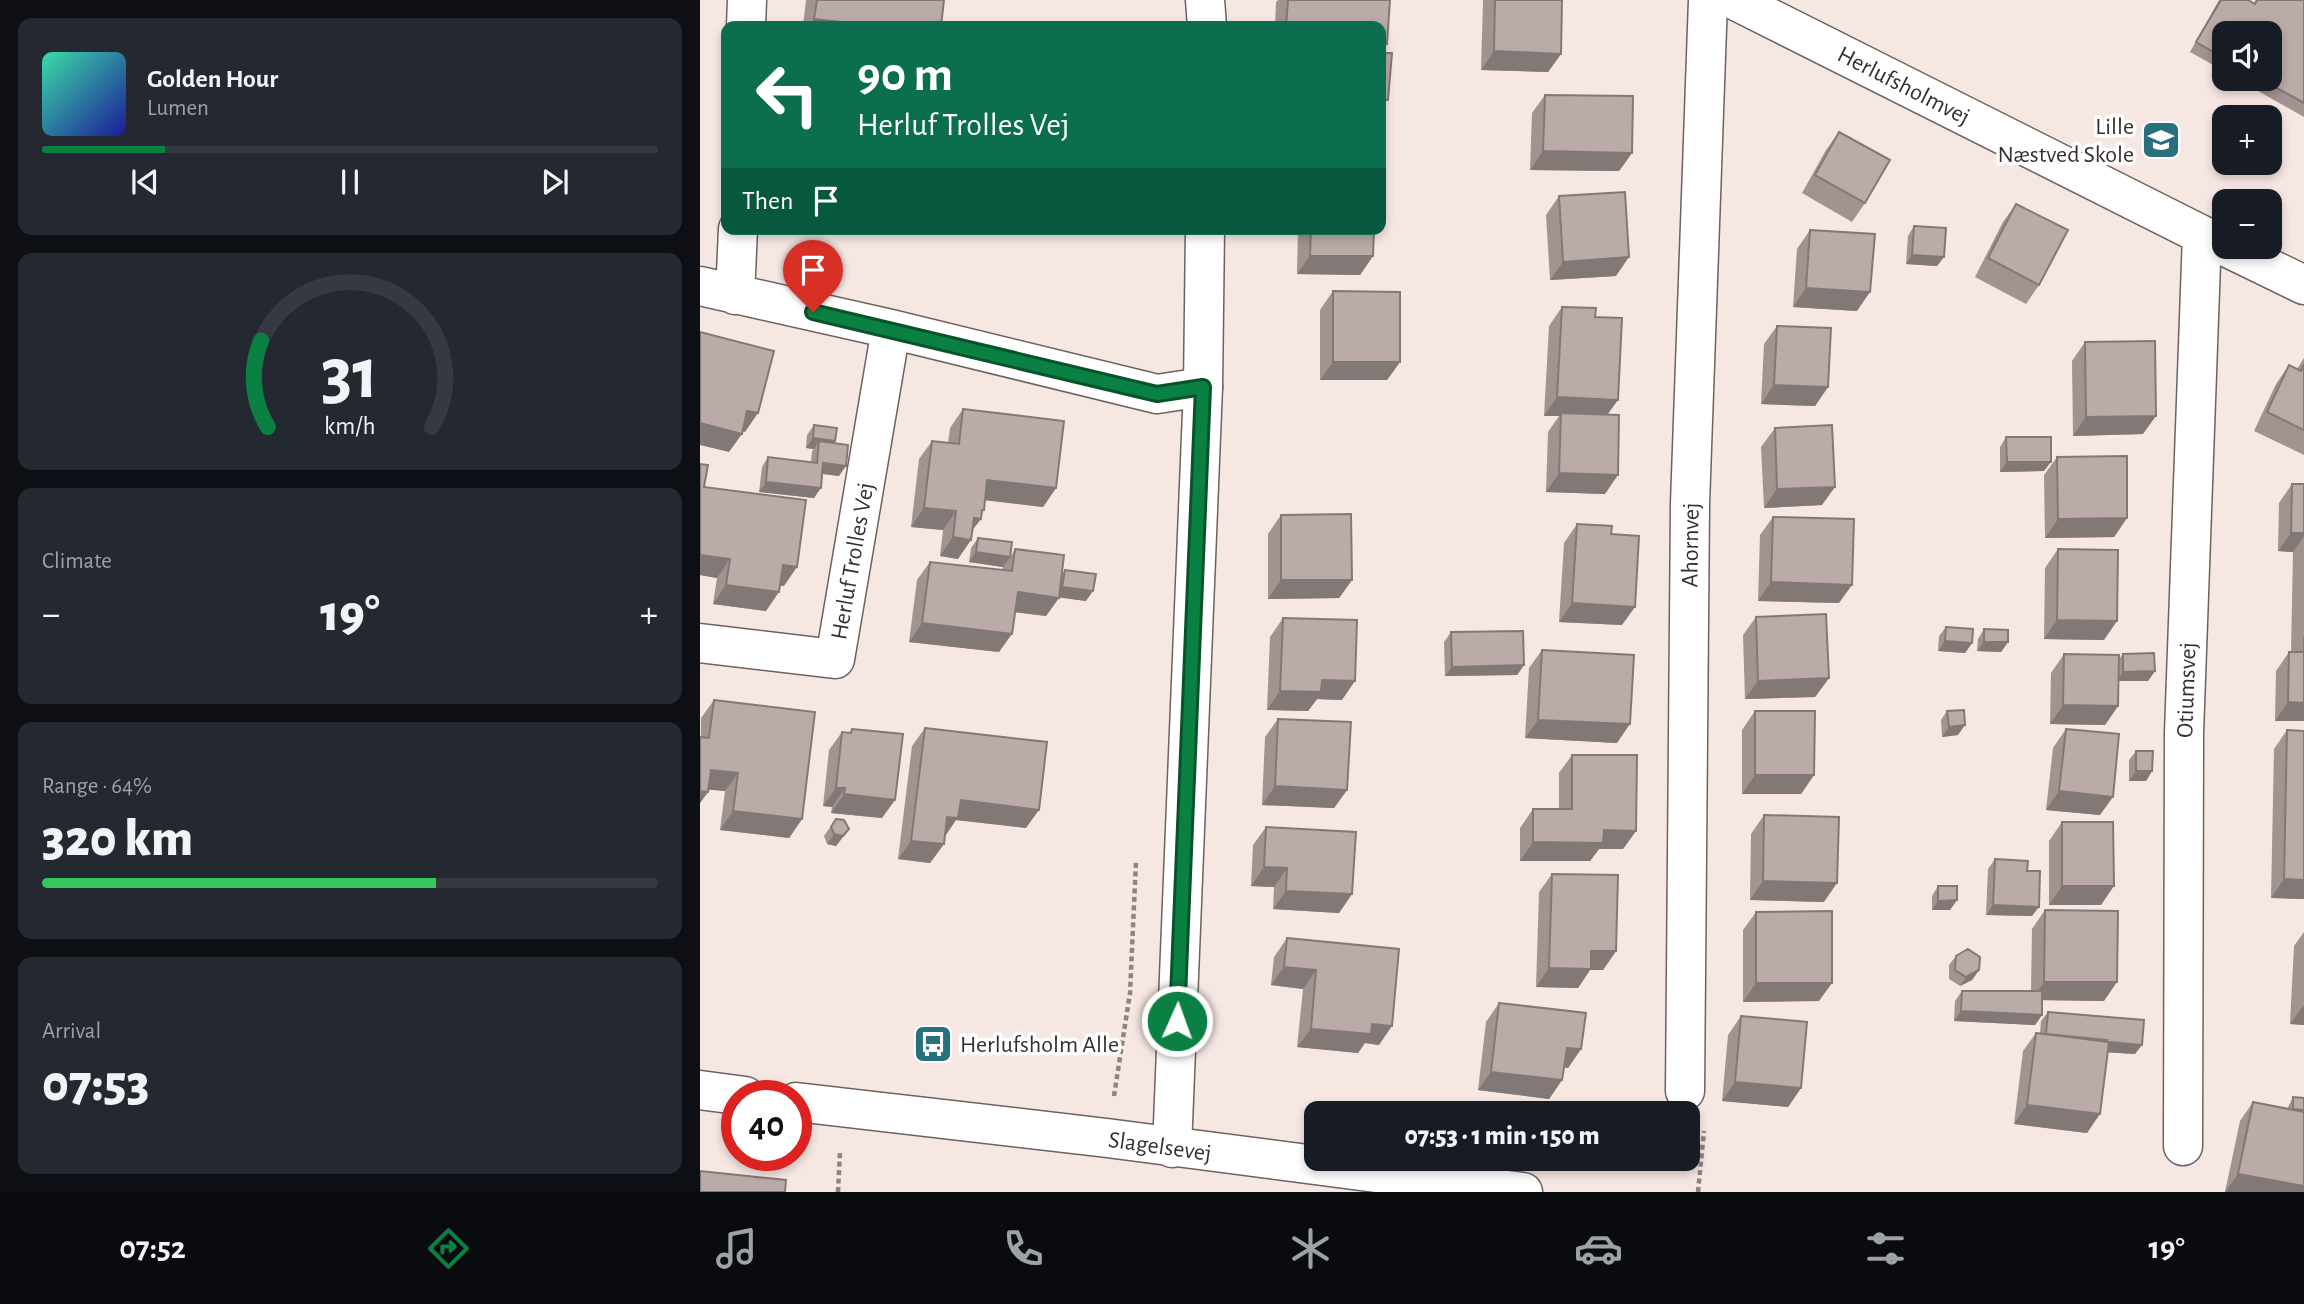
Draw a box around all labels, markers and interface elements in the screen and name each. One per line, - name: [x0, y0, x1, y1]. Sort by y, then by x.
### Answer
- map controls: [2212, 21, 2282, 259]
- button: sound: [2212, 21, 2282, 91]
- street label: Herlufsholmvej: [1833, 42, 1974, 130]
- icon: left: [742, 49, 833, 140]
- text: 90 m: [857, 51, 953, 100]
- text: Golden Hour: [147, 66, 278, 92]
- text: Lumen: [147, 97, 209, 120]
- button: +: [2212, 105, 2282, 175]
- text: Herluf Trolles Vej: [857, 109, 1069, 141]
- place label: Lille Næstved Skole: [1998, 115, 2134, 167]
- school or university icon: Lille Næstved Skole: [2140, 119, 2182, 161]
- icon: previous: [126, 163, 164, 201]
- icon: pause: [331, 163, 369, 201]
- icon: next: [536, 163, 574, 201]
- icon: arrive: [807, 182, 845, 220]
- text: Then: [742, 188, 793, 214]
- button: −: [2212, 189, 2282, 259]
- pin: [783, 240, 843, 312]
- icon: arrive: [794, 251, 832, 289]
- text: 31: [321, 340, 379, 413]
- text: km/h: [324, 414, 376, 439]
- street label: Herluf Trolles Vej: [827, 481, 879, 642]
- street label: Ahornvej: [1678, 502, 1704, 588]
- text: Climate: [42, 550, 112, 573]
- text: 19°: [320, 588, 380, 640]
- text: −: [42, 596, 60, 634]
- text: +: [640, 596, 658, 634]
- street label: Otiumsvej: [2173, 642, 2201, 738]
- text: Range · 64%: [42, 775, 152, 798]
- text: 320 km: [42, 813, 193, 865]
- position arrow: [1140, 984, 1214, 1058]
- text: Arrival: [42, 1020, 101, 1043]
- bus stop icon: Herlufsholm Alle: [912, 1023, 954, 1065]
- place label: Herlufsholm Alle: [960, 1033, 1119, 1057]
- text: 07:53: [42, 1058, 149, 1110]
- speed limit sign: 40: [721, 1080, 812, 1171]
- text: 07:53 · 1 min · 150 m: [1404, 1123, 1600, 1149]
- street label: Slagelsevej: [1107, 1128, 1213, 1166]
- icon: directions: [424, 1224, 473, 1273]
- icon: music: [712, 1224, 761, 1273]
- icon: phone: [999, 1224, 1048, 1273]
- icon: climate: [1286, 1224, 1335, 1273]
- icon: car: [1574, 1224, 1623, 1273]
- icon: filters: [1861, 1224, 1910, 1273]
- text: 07:52: [119, 1232, 186, 1264]
- text: 19°: [2148, 1232, 2185, 1264]

